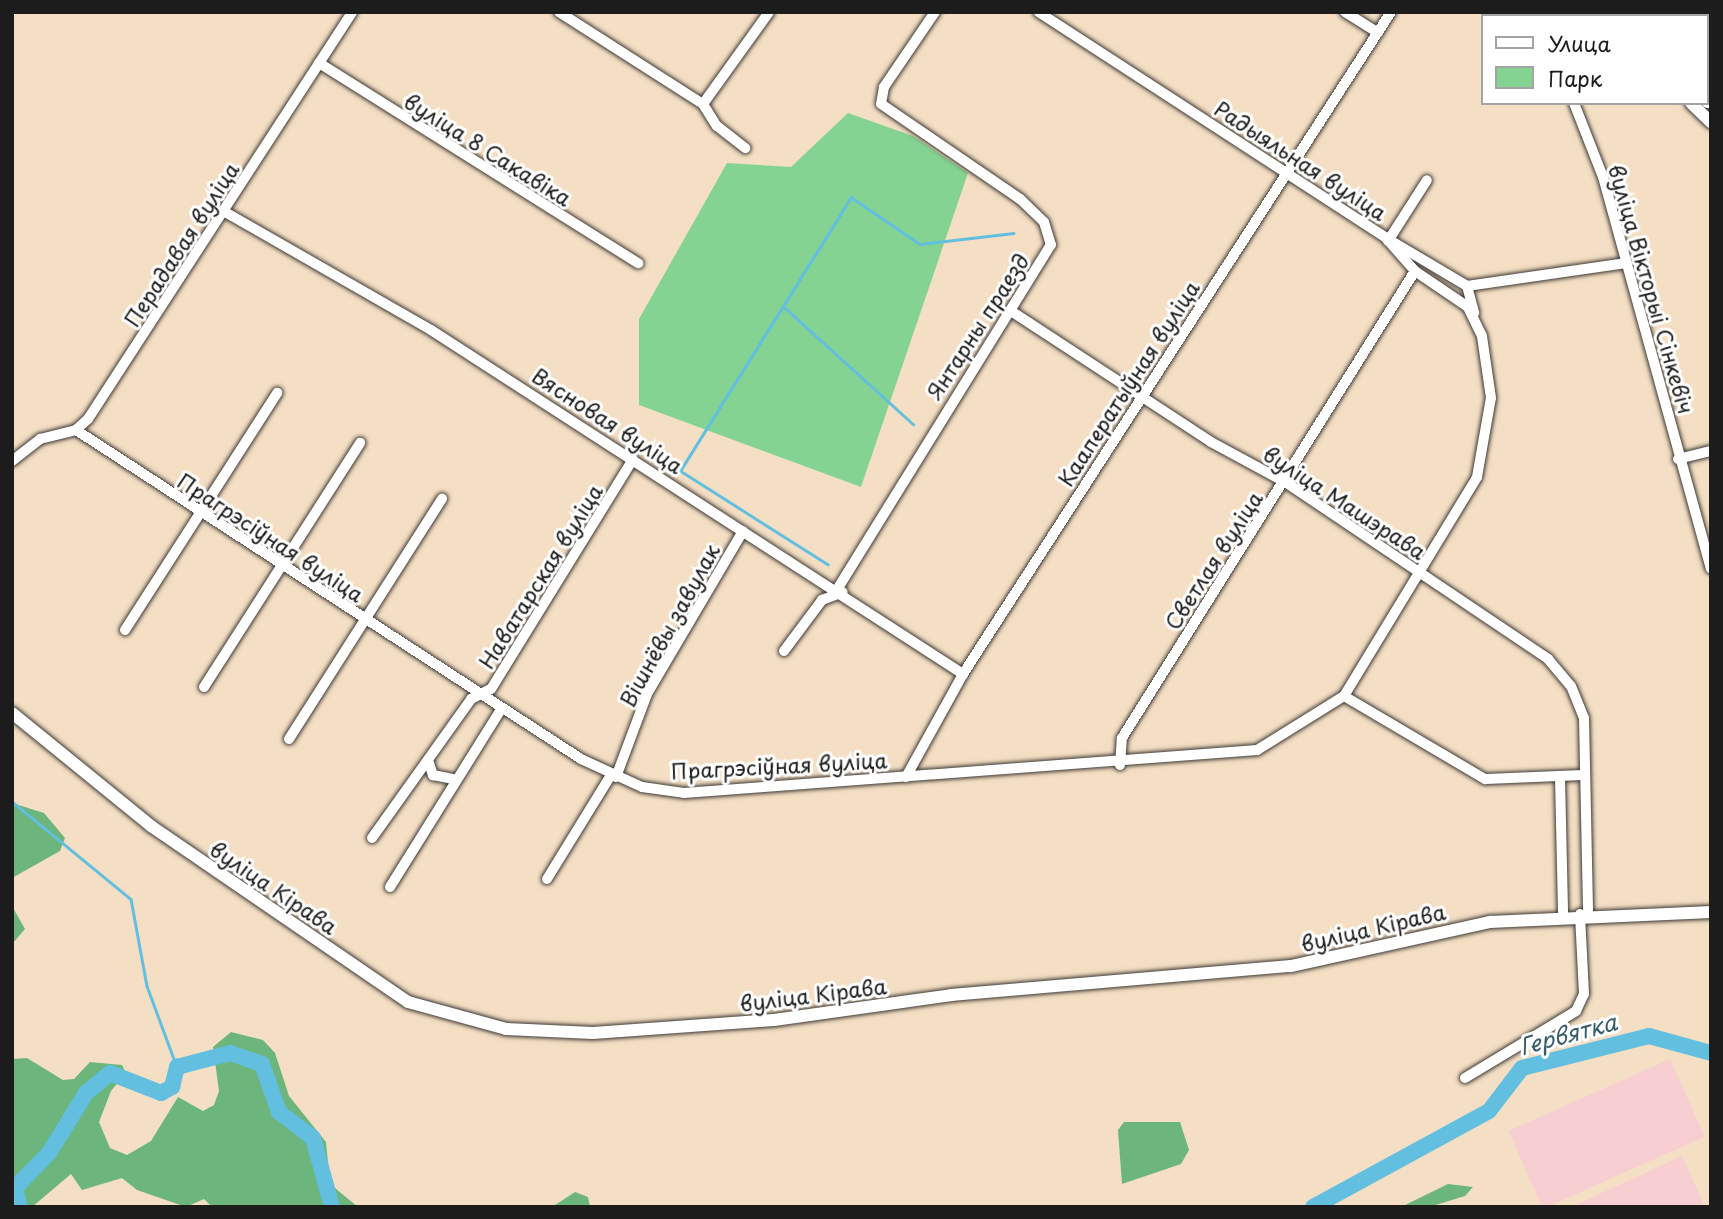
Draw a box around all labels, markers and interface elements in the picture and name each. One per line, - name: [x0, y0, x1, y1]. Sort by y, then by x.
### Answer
- legend: [1482, 14, 1709, 105]
- text: Улица: [1548, 27, 1611, 59]
- text: Парк: [1548, 62, 1602, 94]
- street label: вуліца 8 Сакавіка: [400, 87, 576, 211]
- street label: Радыяльная вуліца: [1210, 95, 1392, 225]
- street label: Перадавая вуліца: [118, 157, 244, 331]
- street label: вуліца Вікторыі Сінкевіч: [1604, 161, 1700, 417]
- street label: Янтарны праезд: [920, 248, 1034, 404]
- street label: Кааператыўная вуліца: [1052, 275, 1204, 491]
- street label: Вясновая вуліца: [528, 362, 688, 478]
- street label: вуліца Машэрава: [1259, 440, 1431, 564]
- street label: Прагрэсіўная вуліца: [173, 467, 369, 607]
- street label: Наватарская вуліца: [473, 479, 607, 673]
- street label: Светлая вуліца: [1159, 486, 1267, 634]
- street label: Вішнёвы завулак: [614, 539, 724, 711]
- street label: Прагрэсіўная вуліца: [670, 747, 888, 783]
- street label: вуліца Кірава: [206, 835, 342, 939]
- street label: вуліца Кірава: [1298, 898, 1448, 956]
- street label: вуліца Кірава: [738, 972, 888, 1016]
- water label: Гервятка: [1516, 1008, 1620, 1060]

